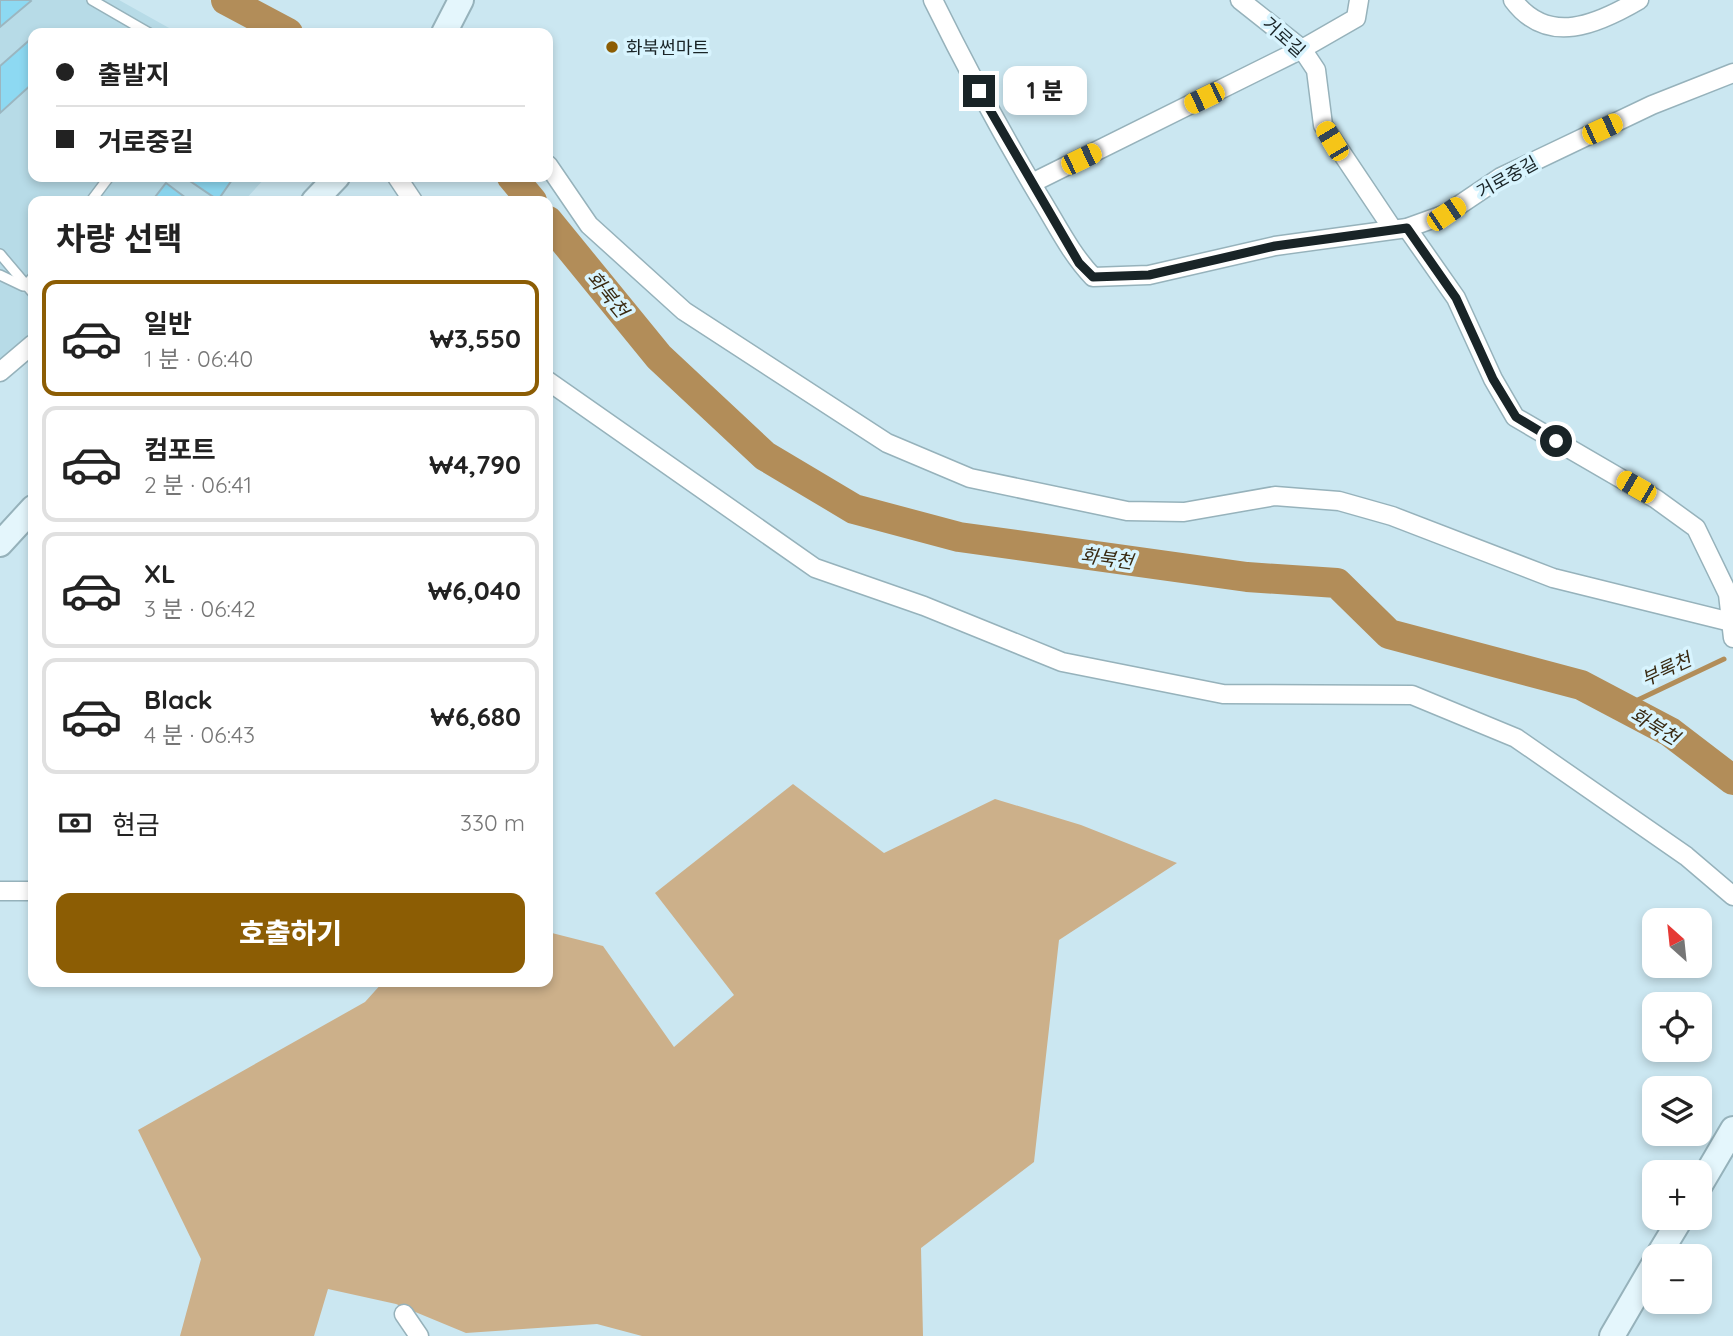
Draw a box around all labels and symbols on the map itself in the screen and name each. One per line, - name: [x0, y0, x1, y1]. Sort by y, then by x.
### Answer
- street label: 거로길: [1258, 12, 1310, 62]
- place label: 화북썬마트: [626, 36, 709, 59]
- marker: 화북썬마트: [604, 39, 620, 55]
- callout: 1 분: [1004, 66, 1088, 116]
- route end: [963, 75, 995, 107]
- car: [1181, 79, 1228, 117]
- car: [1579, 111, 1626, 147]
- car: [1313, 118, 1352, 164]
- car: [1058, 140, 1105, 178]
- street label: 거로중길: [1472, 151, 1542, 203]
- car: [1423, 194, 1470, 234]
- water label: 화북천: [582, 266, 635, 323]
- route start: [1540, 425, 1572, 457]
- car: [1613, 467, 1660, 507]
- water label: 화북천: [1079, 542, 1136, 574]
- water label: 부록천: [1637, 646, 1696, 691]
- water label: 화북천: [1626, 702, 1685, 751]
- north arrow: [1642, 908, 1712, 978]

